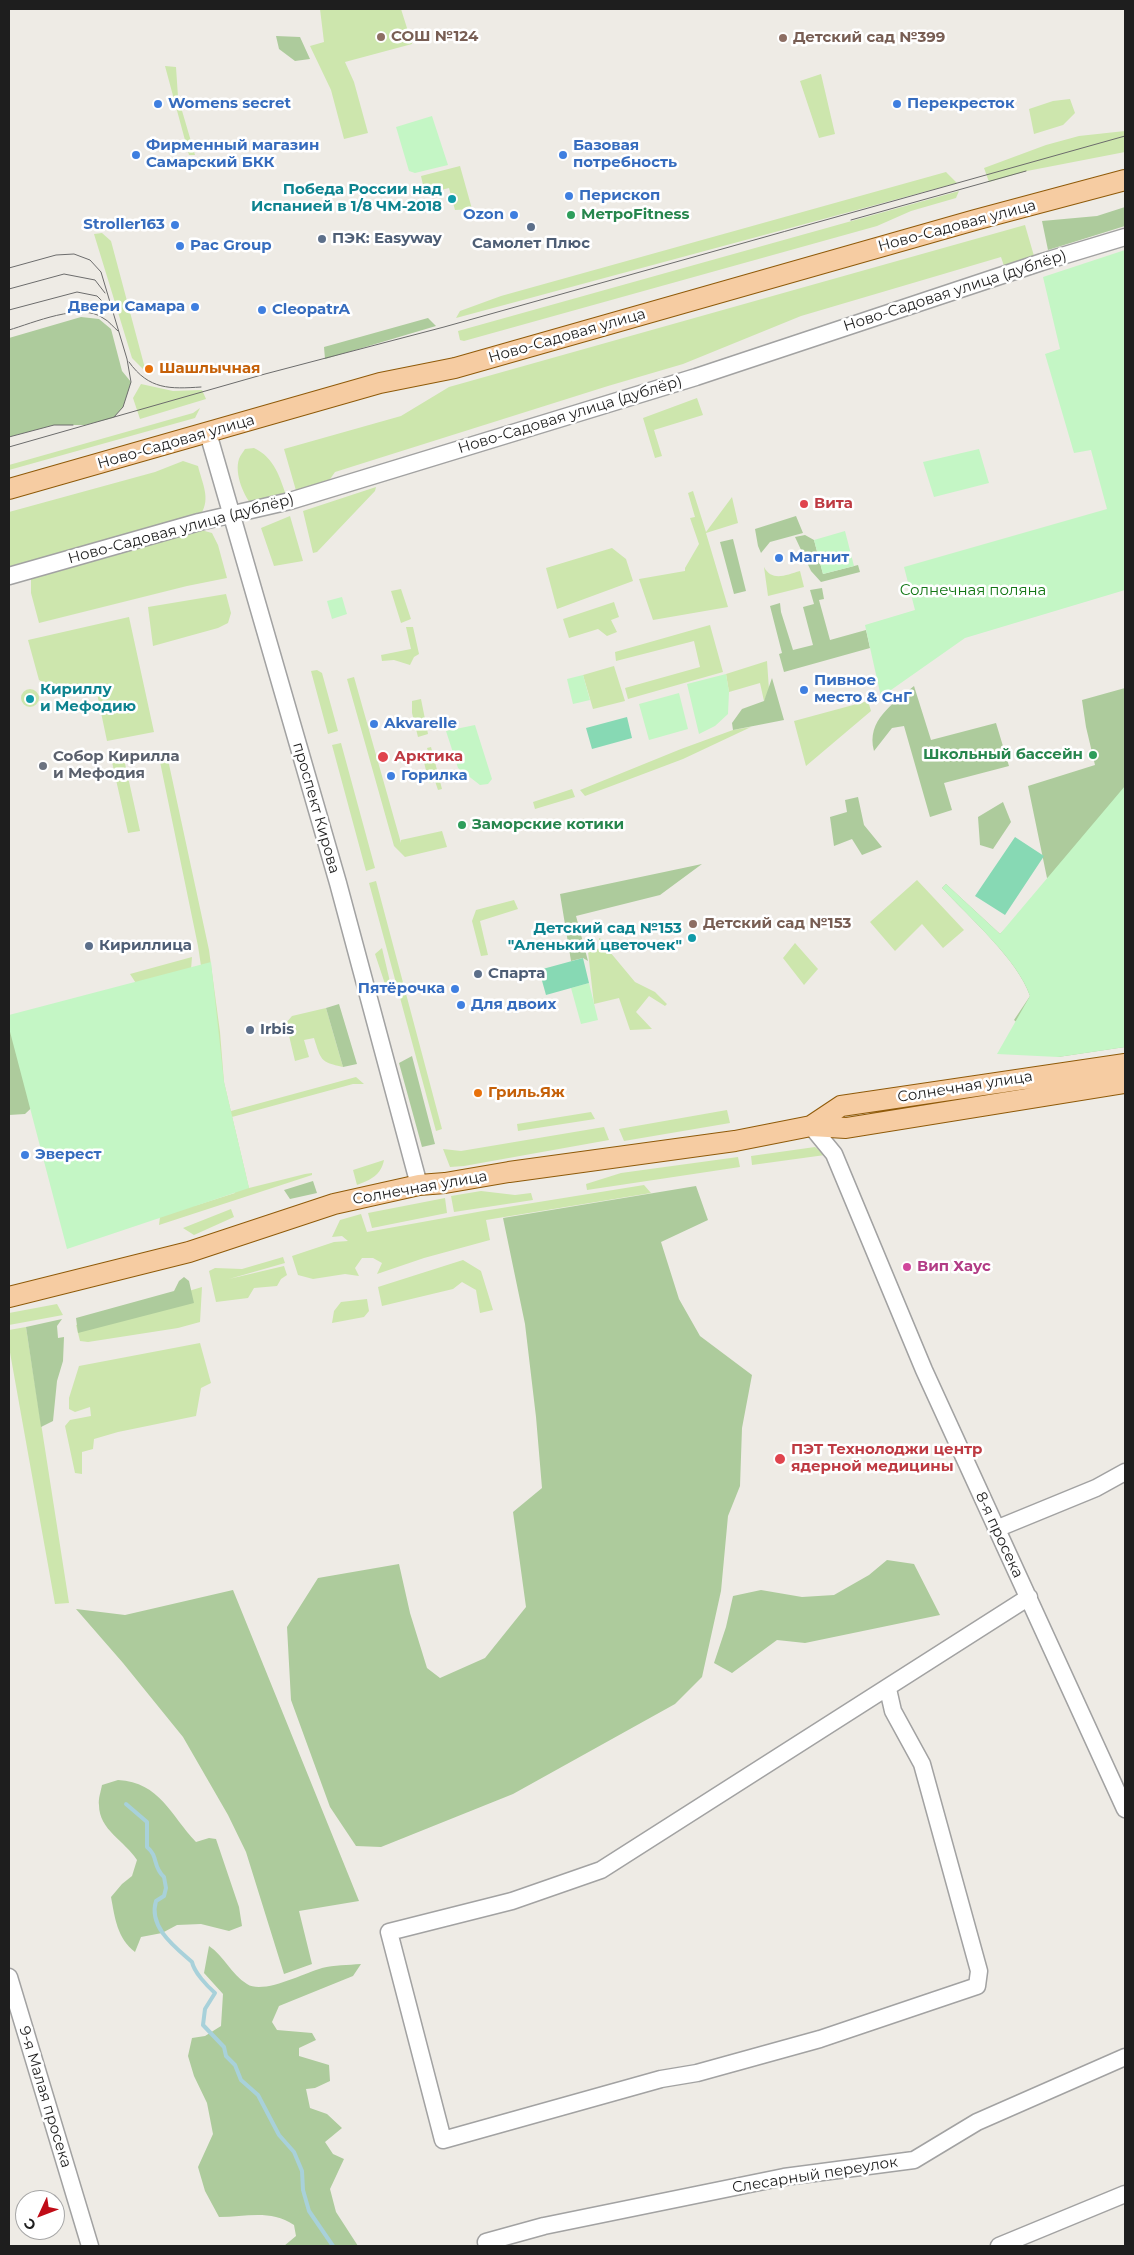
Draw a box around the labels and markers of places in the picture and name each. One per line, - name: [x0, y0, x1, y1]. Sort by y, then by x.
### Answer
- place label: СОШ №124: [391, 28, 478, 46]
- place label: Детский сад №399: [793, 29, 945, 47]
- marker: СОШ №124: [375, 31, 387, 43]
- marker: Детский сад №399: [777, 32, 789, 44]
- place label: Womens secret: [168, 95, 291, 113]
- place label: Перекресток: [907, 95, 1015, 113]
- marker: Womens secret: [152, 98, 164, 110]
- marker: Перекресток: [891, 98, 903, 110]
- place label: Фирменный магазин Самарский БКК: [146, 137, 319, 172]
- place label: Базовая потребность: [573, 137, 677, 172]
- marker: Фирменный магазин Самарский БКК: [130, 149, 142, 161]
- marker: Базовая потребность: [557, 149, 569, 161]
- place label: Победа России над Испанией в 1/8 ЧМ-2018: [251, 181, 442, 216]
- place label: Перископ: [579, 187, 660, 205]
- marker: Перископ: [563, 190, 575, 202]
- marker: Победа России над Испанией в 1/8 ЧМ-2018: [446, 193, 458, 205]
- place label: Ozon: [463, 206, 504, 224]
- place label: МетроFitness: [581, 206, 690, 224]
- marker: Ozon: [508, 209, 520, 221]
- marker: МетроFitness: [565, 209, 577, 221]
- place label: Stroller163: [83, 216, 165, 234]
- marker: Stroller163: [169, 219, 181, 231]
- marker: Самолет Плюс: [525, 221, 537, 233]
- place label: ПЭК: Easyway: [332, 230, 442, 248]
- marker: ПЭК: Easyway: [316, 233, 328, 245]
- place label: Самолет Плюс: [472, 235, 590, 253]
- place label: Pac Group: [190, 237, 272, 255]
- marker: Pac Group: [174, 240, 186, 252]
- place label: Двери Самара: [68, 298, 185, 316]
- marker: Двери Самара: [189, 301, 201, 313]
- place label: CleopatrA: [272, 301, 350, 319]
- marker: CleopatrA: [256, 304, 268, 316]
- place label: Шашлычная: [159, 360, 260, 378]
- marker: Шашлычная: [143, 363, 155, 375]
- place label: Вита: [814, 495, 853, 513]
- marker: Вита: [798, 498, 810, 510]
- place label: Магнит: [789, 549, 849, 567]
- marker: Магнит: [773, 552, 785, 564]
- place label: Пивное место & СнГ: [814, 672, 912, 707]
- place label: Кириллу и Мефодию: [40, 681, 136, 716]
- marker: Пивное место & СнГ: [798, 684, 810, 696]
- marker: Кириллу и Мефодию: [24, 693, 36, 705]
- place label: Akvarelle: [384, 715, 457, 733]
- marker: Akvarelle: [368, 718, 380, 730]
- place label: Школьный бассейн: [923, 746, 1083, 764]
- place label: Собор Кирилла и Мефодия: [53, 748, 180, 783]
- place label: Арктика: [394, 748, 463, 766]
- marker: Школьный бассейн: [1087, 749, 1099, 761]
- marker: Арктика: [376, 750, 390, 764]
- marker: Собор Кирилла и Мефодия: [37, 760, 49, 772]
- place label: Горилка: [401, 767, 468, 785]
- marker: Горилка: [385, 770, 397, 782]
- place label: Заморские котики: [472, 816, 624, 834]
- marker: Заморские котики: [456, 819, 468, 831]
- place label: Детский сад №153: [703, 915, 851, 933]
- marker: Детский сад №153: [687, 918, 699, 930]
- place label: Детский сад №153 "Аленький цветочек": [508, 920, 682, 955]
- marker: Детский сад №153 "Аленький цветочек": [686, 932, 698, 944]
- place label: Кириллица: [99, 937, 192, 955]
- marker: Кириллица: [83, 940, 95, 952]
- place label: Спарта: [488, 965, 545, 983]
- marker: Спарта: [472, 968, 484, 980]
- place label: Пятёрочка: [358, 980, 445, 998]
- marker: Пятёрочка: [449, 983, 461, 995]
- place label: Для двоих: [471, 996, 556, 1014]
- marker: Для двоих: [455, 999, 467, 1011]
- place label: Irbis: [260, 1021, 294, 1039]
- marker: Irbis: [244, 1024, 256, 1036]
- place label: Гриль.Яж: [488, 1084, 565, 1102]
- marker: Гриль.Яж: [472, 1087, 484, 1099]
- place label: Эверест: [35, 1146, 102, 1164]
- marker: Эверест: [19, 1149, 31, 1161]
- place label: Вип Хаус: [917, 1258, 991, 1276]
- marker: Вип Хаус: [901, 1261, 913, 1273]
- place label: ПЭТ Технолоджи центр ядерной медицины: [791, 1441, 983, 1476]
- marker: ПЭТ Технолоджи центр ядерной медицины: [773, 1452, 787, 1466]

